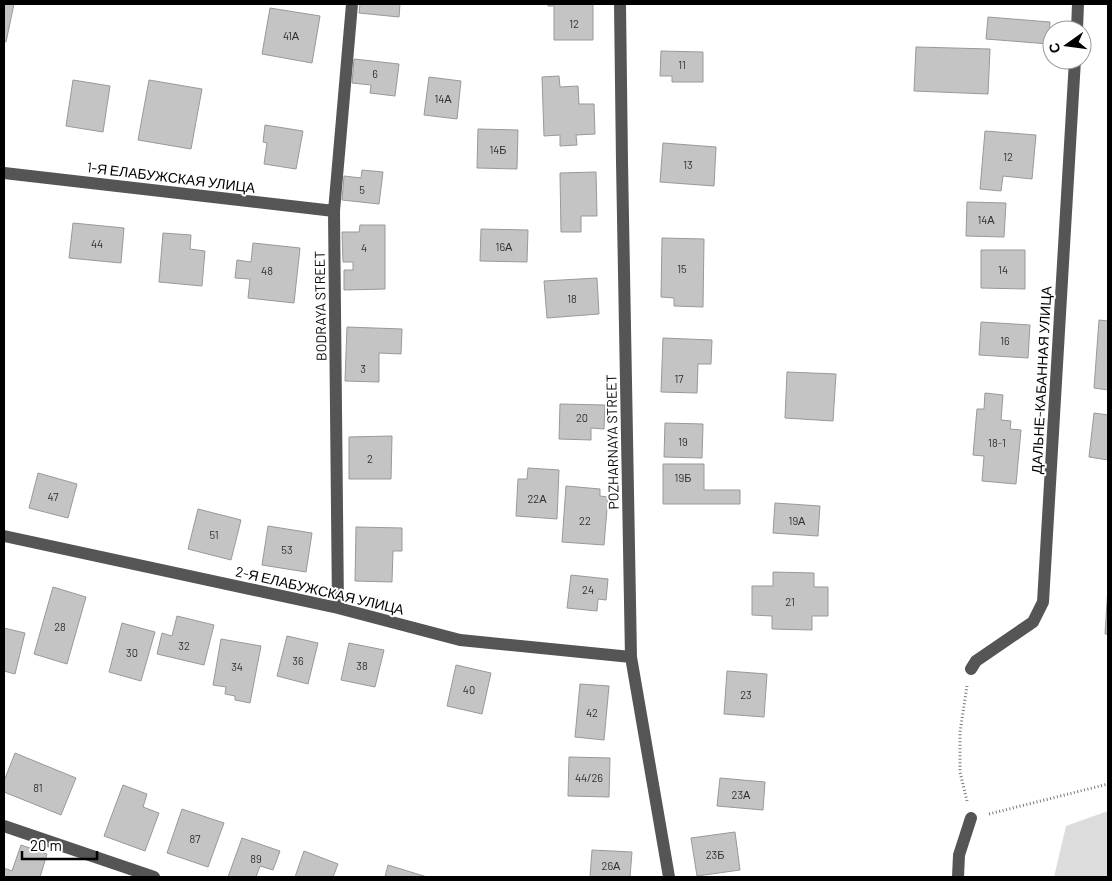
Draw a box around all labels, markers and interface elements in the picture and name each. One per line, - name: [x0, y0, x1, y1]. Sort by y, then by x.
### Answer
- house number: 12: [569, 17, 579, 30]
- north arrow: [1042, 20, 1092, 70]
- house number: 41А: [283, 29, 300, 42]
- text: С: [1044, 41, 1063, 55]
- house number: 11: [678, 58, 686, 71]
- house number: 6: [372, 67, 378, 80]
- house number: 14А: [434, 92, 452, 105]
- house number: 14Б: [489, 143, 507, 156]
- house number: 12: [1003, 150, 1013, 163]
- street label: 1-Я ЕЛАБУЖСКАЯ УЛИЦА: [86, 158, 257, 196]
- house number: 13: [683, 158, 693, 171]
- house number: 5: [359, 183, 365, 196]
- house number: 14А: [977, 213, 995, 226]
- house number: 44: [91, 237, 103, 250]
- house number: 16А: [496, 240, 513, 253]
- house number: 4: [361, 241, 367, 254]
- street label: BODRAYA STREET: [311, 251, 329, 361]
- house number: 15: [677, 262, 687, 275]
- house number: 14: [998, 263, 1008, 276]
- house number: 48: [261, 264, 273, 277]
- street label: ДАЛЬНЕ-КАБАННАЯ УЛИЦА: [1028, 285, 1054, 474]
- house number: 18: [567, 292, 577, 305]
- house number: 16: [1000, 334, 1010, 347]
- house number: 3: [360, 362, 366, 375]
- house number: 17: [674, 372, 684, 385]
- street label: POZHARNAYA STREET: [602, 374, 622, 510]
- house number: 20: [576, 411, 588, 424]
- house number: 19: [678, 435, 688, 448]
- house number: 18-1: [988, 436, 1006, 449]
- house number: 2: [367, 452, 373, 465]
- house number: 19Б: [675, 471, 691, 484]
- house number: 47: [48, 490, 58, 503]
- house number: 22А: [527, 492, 547, 505]
- house number: 22: [579, 514, 591, 527]
- house number: 19А: [789, 514, 806, 527]
- house number: 51: [209, 528, 219, 541]
- house number: 53: [281, 543, 293, 556]
- street label: 2-Я ЕЛАБУЖСКАЯ УЛИЦА: [234, 562, 406, 618]
- house number: 24: [582, 583, 594, 596]
- house number: 21: [785, 595, 795, 608]
- house number: 28: [54, 620, 66, 633]
- house number: 32: [178, 639, 190, 652]
- house number: 30: [126, 646, 138, 659]
- house number: 36: [292, 654, 304, 667]
- house number: 38: [356, 659, 368, 672]
- house number: 34: [231, 660, 243, 673]
- house number: 40: [463, 683, 475, 696]
- house number: 23: [740, 688, 752, 701]
- house number: 42: [586, 706, 598, 719]
- house number: 44/26: [575, 771, 603, 784]
- house number: 81: [33, 781, 43, 794]
- house number: 23А: [732, 788, 751, 801]
- scale bar: [22, 828, 98, 860]
- house number: 87: [190, 832, 200, 845]
- text: 20 m: [30, 836, 62, 854]
- house number: 23Б: [706, 848, 724, 861]
- house number: 89: [250, 852, 262, 865]
- house number: 26А: [602, 859, 621, 872]

